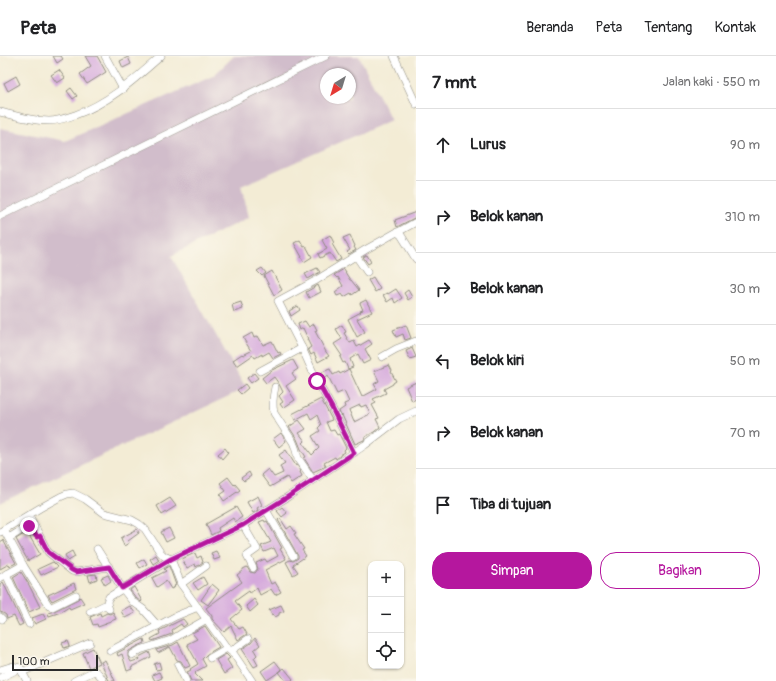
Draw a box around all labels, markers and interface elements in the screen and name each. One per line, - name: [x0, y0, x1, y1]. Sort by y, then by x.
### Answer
- text: Peta: [20, 16, 56, 40]
- text: Beranda: [526, 19, 574, 36]
- text: Peta: [596, 19, 622, 36]
- text: Tentang: [644, 19, 692, 36]
- text: Kontak: [714, 19, 756, 36]
- north arrow: [320, 68, 356, 104]
- text: 7 mnt: [432, 72, 476, 93]
- text: Jalan kaki · 550 m: [662, 74, 760, 90]
- icon: ahead: [432, 134, 454, 156]
- text: Lurus: [470, 135, 506, 154]
- text: 90 m: [730, 137, 760, 153]
- icon: right: [432, 206, 454, 228]
- text: Belok kanan: [470, 207, 543, 226]
- text: 310 m: [724, 209, 760, 225]
- icon: right: [432, 278, 454, 300]
- text: Belok kanan: [470, 279, 543, 298]
- text: 30 m: [730, 281, 760, 297]
- icon: left: [432, 350, 454, 372]
- text: Belok kiri: [470, 351, 524, 370]
- text: 50 m: [730, 353, 760, 369]
- route start: [308, 372, 326, 390]
- icon: right: [432, 422, 454, 444]
- text: Belok kanan: [470, 423, 543, 442]
- text: 70 m: [730, 425, 760, 441]
- icon: arrive: [432, 494, 454, 516]
- text: Tiba di tujuan: [470, 495, 551, 514]
- route end: [20, 517, 38, 535]
- button: Simpan: [432, 552, 592, 589]
- button: Bagikan: [600, 552, 760, 589]
- map controls: [368, 561, 404, 669]
- button: +: [368, 561, 404, 597]
- button: −: [368, 597, 404, 633]
- button: locate: [368, 633, 404, 669]
- scale bar: [12, 653, 98, 672]
- text: 100 m: [18, 655, 49, 668]

